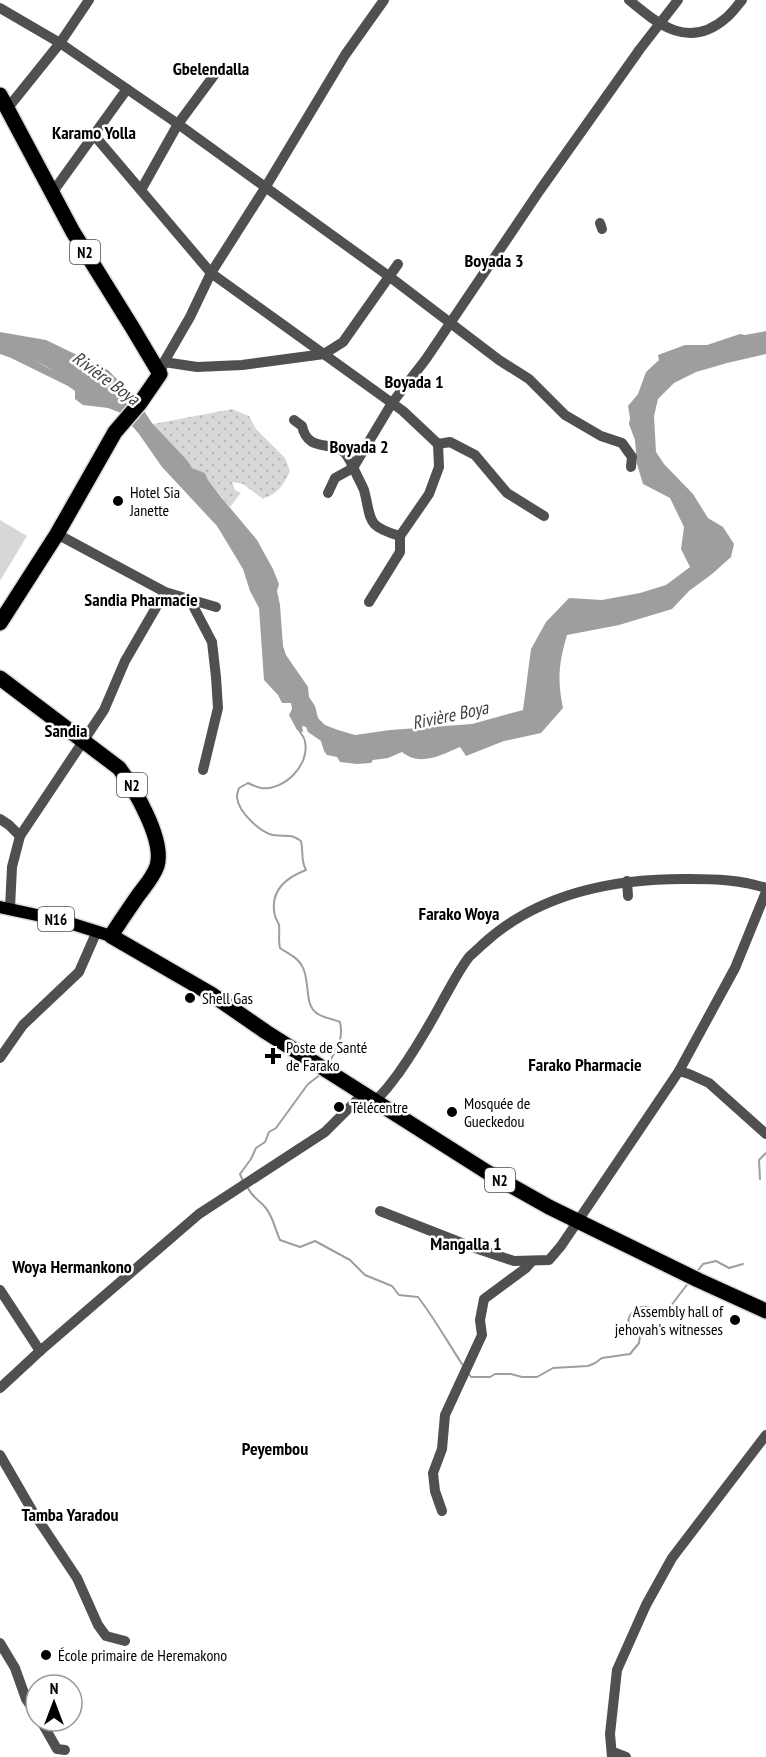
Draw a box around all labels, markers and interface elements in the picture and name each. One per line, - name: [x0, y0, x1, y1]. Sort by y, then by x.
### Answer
- district label: Gbelendalla: [173, 57, 249, 80]
- district label: Karamo Yolla: [52, 121, 136, 144]
- road number: N2: [70, 240, 100, 264]
- district label: Boyada 3: [464, 249, 524, 272]
- water label: Rivière Boya: [68, 346, 145, 410]
- district label: Boyada 1: [384, 370, 444, 393]
- district label: Boyada 2: [329, 435, 389, 458]
- place label: Hotel Sia Janette: [129, 482, 180, 520]
- marker: Hotel Sia Janette: [111, 494, 125, 508]
- district label: Sandia Pharmacie: [84, 588, 198, 611]
- water label: Rivière Boya: [410, 696, 491, 734]
- district label: Sandia: [45, 719, 87, 742]
- road number: N2: [117, 773, 147, 797]
- district label: Farako Woya: [419, 902, 499, 925]
- road number: N16: [38, 907, 74, 931]
- place label: Shell Gas: [202, 988, 253, 1008]
- marker: Shell Gas: [183, 991, 197, 1005]
- place label: Poste de Santé de Farako: [286, 1037, 367, 1075]
- marker: Poste de Santé de Farako: [264, 1047, 282, 1065]
- district label: Farako Pharmacie: [528, 1053, 642, 1076]
- place label: Mosquée de Gueckedou: [464, 1093, 530, 1131]
- place label: Télécentre: [351, 1097, 408, 1117]
- marker: Télécentre: [332, 1100, 346, 1114]
- marker: Mosquée de Gueckedou: [445, 1105, 459, 1119]
- road number: N2: [485, 1168, 515, 1192]
- district label: Mangalla 1: [430, 1232, 502, 1255]
- district label: Woya Hermankono: [11, 1255, 132, 1278]
- place label: Assembly hall of jehovah's witnesses: [615, 1301, 724, 1339]
- marker: Assembly hall of jehovah's witnesses: [728, 1313, 742, 1327]
- district label: Peyembou: [242, 1437, 308, 1460]
- district label: Tamba Yaradou: [21, 1503, 119, 1526]
- place label: École primaire de Heremakono: [58, 1645, 227, 1665]
- marker: École primaire de Heremakono: [39, 1648, 53, 1662]
- north arrow: [24, 1673, 84, 1733]
- text: N: [50, 1678, 58, 1698]

